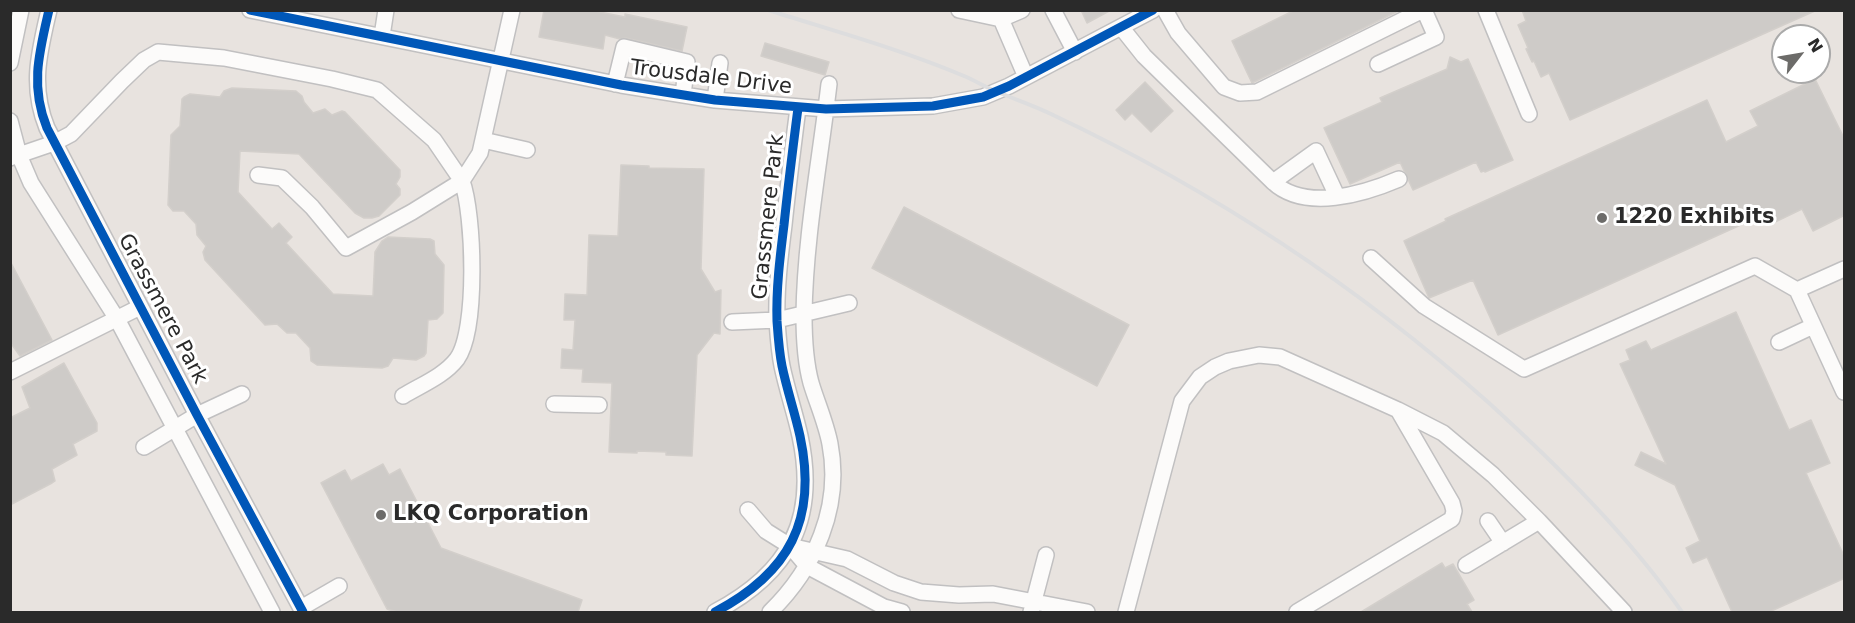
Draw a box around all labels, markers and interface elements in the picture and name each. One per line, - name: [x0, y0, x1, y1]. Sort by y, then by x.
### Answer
- north arrow: [1771, 24, 1831, 84]
- text: N: [1804, 35, 1827, 56]
- street label: Trousdale Drive: [629, 56, 793, 100]
- street label: Grassmere Park: [748, 133, 790, 301]
- place label: 1220 Exhibits: [1614, 205, 1775, 231]
- marker: 1220 Exhibits: [1595, 211, 1609, 225]
- street label: Grassmere Park: [112, 230, 212, 388]
- place label: LKQ Corporation: [393, 502, 589, 528]
- marker: LKQ Corporation: [374, 508, 388, 522]

